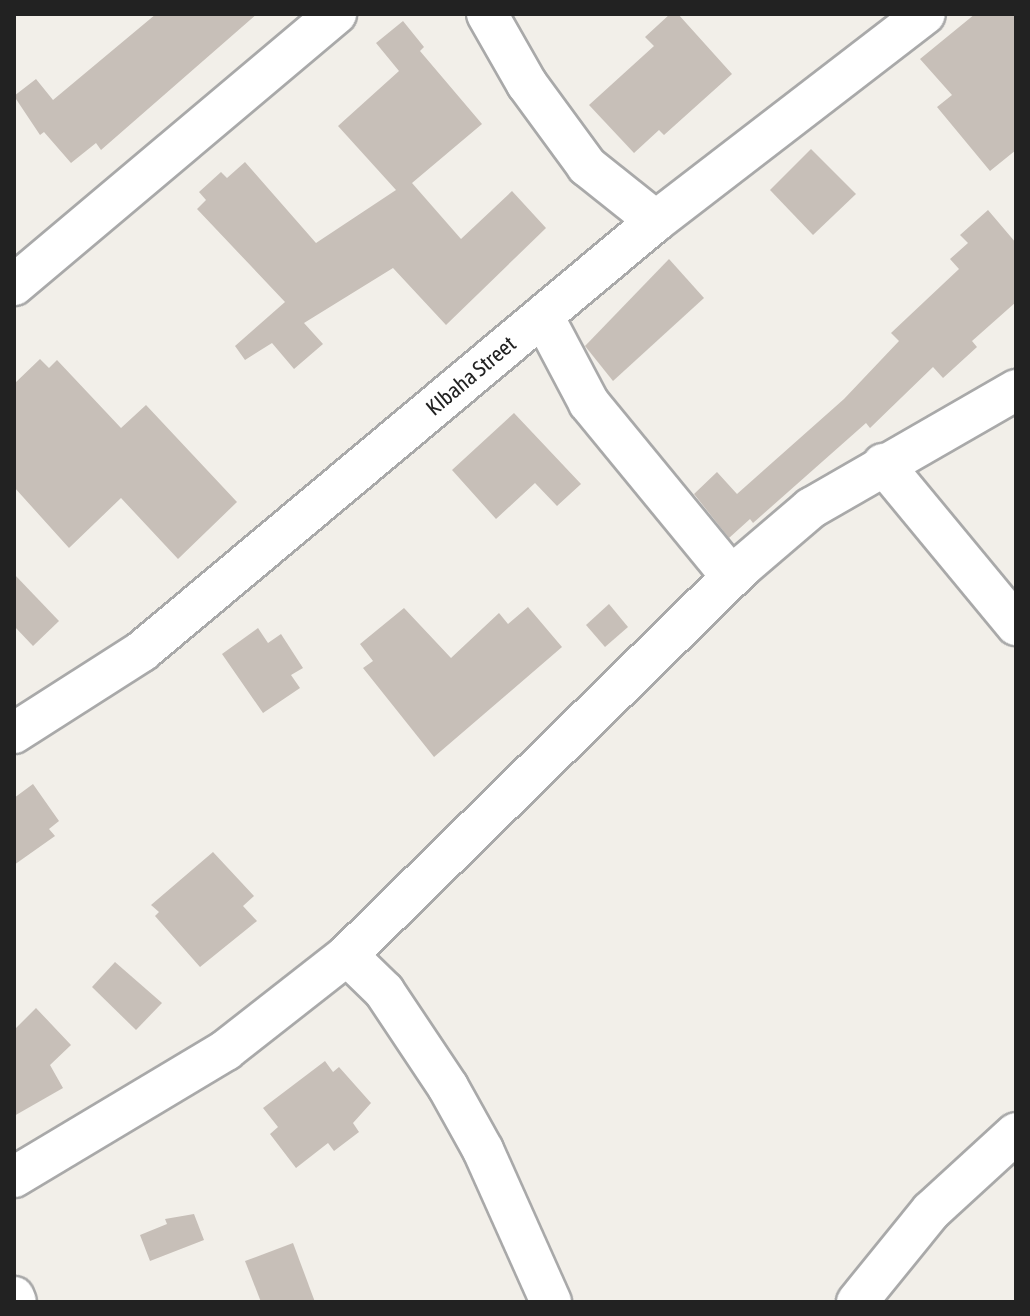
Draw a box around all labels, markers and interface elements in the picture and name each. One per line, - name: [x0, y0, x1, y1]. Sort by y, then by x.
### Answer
- street label: KIbaha Street: [421, 331, 521, 421]

